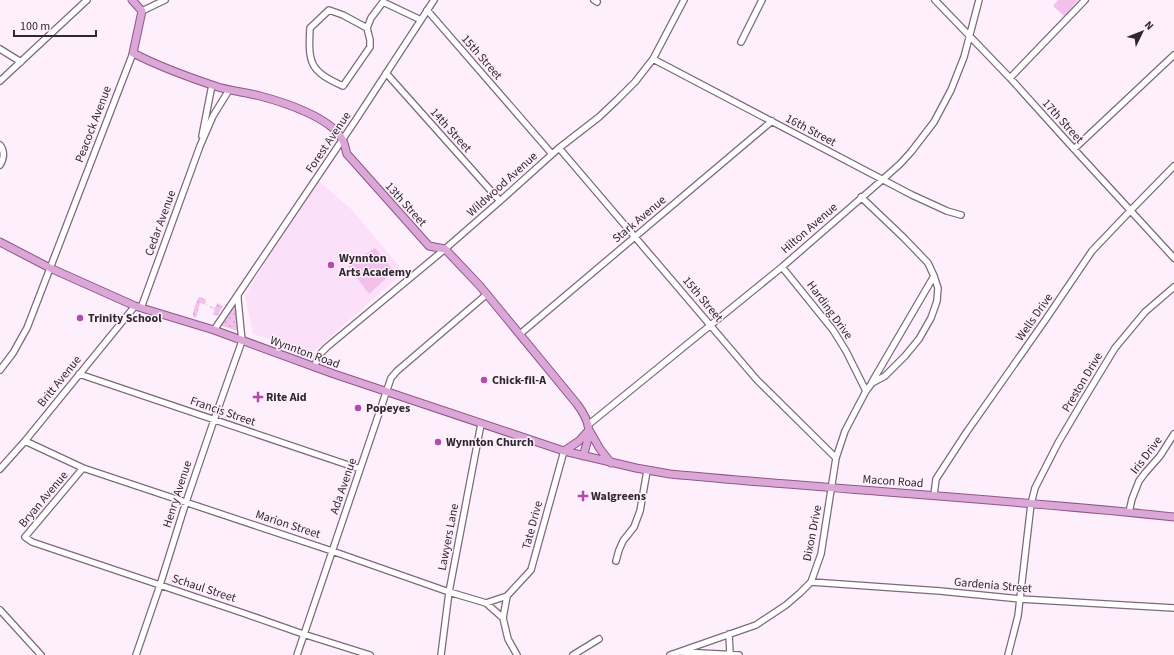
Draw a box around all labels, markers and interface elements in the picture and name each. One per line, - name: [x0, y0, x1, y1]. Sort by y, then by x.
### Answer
- scale bar: [14, 12, 96, 38]
- north arrow: [1122, 12, 1162, 52]
- text: 100 m: [20, 18, 50, 35]
- text: N: [1141, 18, 1157, 33]
- street label: 15th Street: [457, 31, 506, 84]
- street label: Peacock Avenue: [71, 83, 116, 165]
- street label: 17th Street: [1038, 95, 1087, 147]
- street label: 14th Street: [426, 104, 475, 156]
- street label: Forest Avenue: [302, 108, 355, 176]
- street label: 16th Street: [783, 110, 839, 151]
- street label: Wildwood Avenue: [463, 148, 541, 221]
- street label: 13th Street: [381, 178, 430, 230]
- street label: Cedar Avenue: [141, 188, 180, 259]
- street label: Stark Avenue: [609, 192, 670, 247]
- street label: Hilton Avenue: [777, 199, 841, 258]
- place label: Wynnton Arts Academy: [338, 250, 412, 281]
- marker: Wynnton Arts Academy: [326, 260, 336, 270]
- street label: 15th Street: [678, 273, 727, 326]
- street label: Harding Drive: [803, 278, 857, 343]
- street label: Wells Drive: [1012, 290, 1057, 345]
- place label: Trinity School: [88, 310, 162, 327]
- marker: Trinity School: [75, 313, 85, 323]
- street label: Wynnton Road: [267, 332, 342, 373]
- street label: Preston Drive: [1058, 349, 1107, 415]
- street label: Britt Avenue: [33, 352, 85, 411]
- place label: Chick-fil-A: [492, 372, 546, 389]
- marker: Chick-fil-A: [479, 375, 489, 385]
- place label: Rite Aid: [266, 389, 307, 406]
- street label: Francis Street: [188, 392, 258, 431]
- marker: Rite Aid: [253, 392, 263, 402]
- place label: Popeyes: [366, 400, 410, 417]
- marker: Popeyes: [353, 403, 363, 413]
- street label: Iris Drive: [1126, 433, 1166, 478]
- place label: Wynnton Church: [446, 434, 534, 451]
- marker: Wynnton Church: [433, 437, 443, 447]
- street label: Ada Avenue: [326, 456, 361, 517]
- street label: Henry Avenue: [159, 458, 196, 530]
- street label: Bryan Avenue: [15, 467, 72, 531]
- street label: Macon Road: [862, 471, 924, 492]
- place label: Walgreens: [591, 488, 646, 505]
- marker: Walgreens: [578, 491, 588, 501]
- street label: Tate Drive: [518, 499, 547, 551]
- street label: Lawyers Lane: [434, 502, 463, 572]
- street label: Dixon Drive: [799, 503, 826, 563]
- street label: Marion Street: [253, 506, 323, 543]
- street label: Schaul Street: [170, 570, 238, 607]
- street label: Gardenia Street: [953, 574, 1033, 597]

